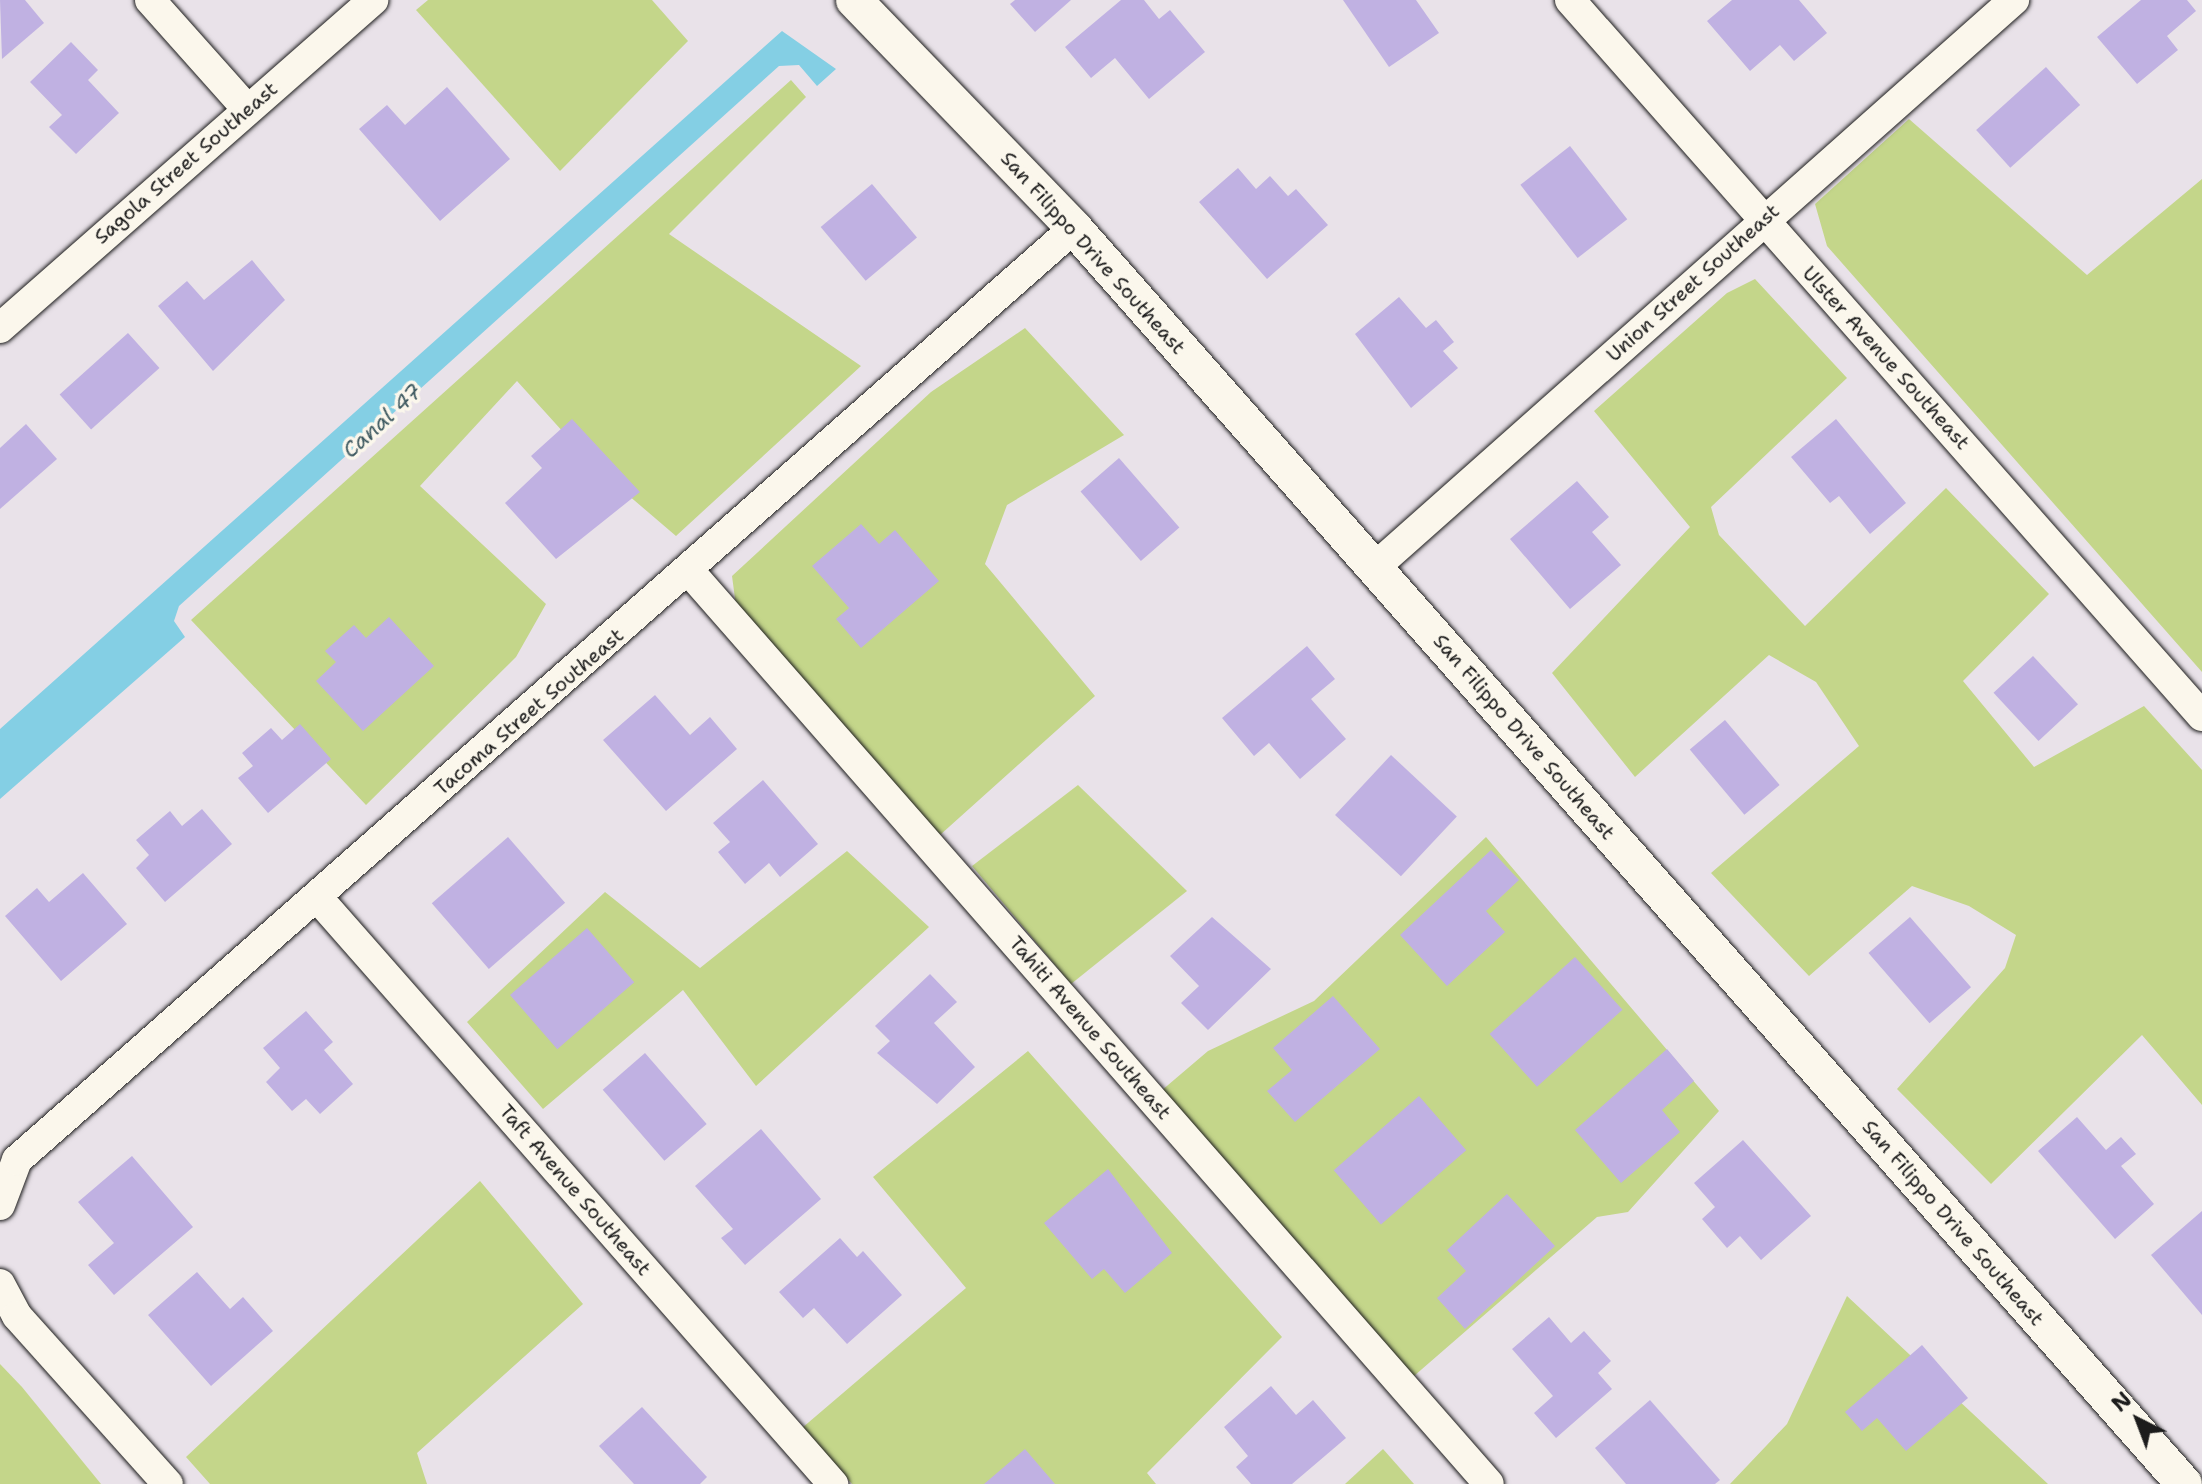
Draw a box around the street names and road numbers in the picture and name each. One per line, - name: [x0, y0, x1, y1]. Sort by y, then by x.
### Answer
- street label: Sagola Street Southeast: [89, 77, 283, 249]
- street label: San Filippo Drive Southeast: [996, 147, 1190, 359]
- street label: Union Street Southeast: [1602, 199, 1784, 367]
- street label: Ulster Avenue Southeast: [1797, 261, 1975, 455]
- street label: Tacoma Street Southeast: [429, 623, 629, 801]
- street label: San Filippo Drive Southeast: [1428, 629, 1620, 845]
- street label: Tahiti Avenue Southeast: [1004, 931, 1176, 1125]
- street label: Taft Avenue Southeast: [494, 1099, 656, 1281]
- street label: San Filippo Drive Southeast: [1857, 1115, 2049, 1331]

